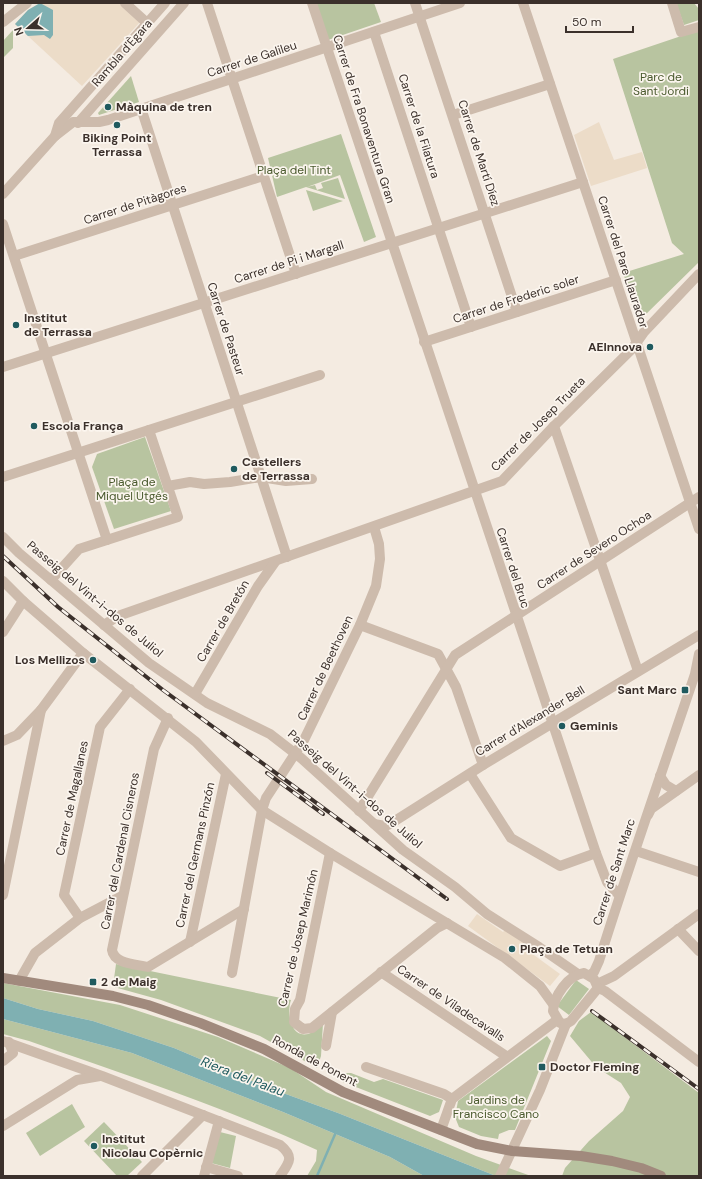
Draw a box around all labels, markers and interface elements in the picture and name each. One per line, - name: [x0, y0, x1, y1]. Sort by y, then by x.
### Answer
- north arrow: [8, 8, 48, 48]
- scale bar: [566, 8, 633, 34]
- text: 50 m: [572, 14, 601, 30]
- street label: Rambla d'Ègara: [88, 16, 156, 90]
- text: N: [11, 25, 27, 38]
- street label: Carrer de Fra Bonaventura Gran: [329, 33, 399, 205]
- street label: Carrer de Galileu: [205, 37, 299, 81]
- park label: Parc de Sant Jordi: [633, 69, 689, 99]
- street label: Carrer de la Filatura: [395, 72, 443, 180]
- street label: Carrer de Martí Díez: [454, 98, 504, 208]
- place label: Màquina de tren: [116, 99, 212, 115]
- marker: Màquina de tren: [103, 102, 113, 112]
- marker: Biking Point Terrassa: [112, 120, 122, 130]
- place label: Biking Point Terrassa: [83, 130, 151, 160]
- park label: Plaça del Tint: [257, 162, 331, 178]
- street label: Carrer de Pitàgores: [81, 180, 189, 228]
- street label: Carrer del Pare Llaurador: [594, 194, 652, 331]
- street label: Carrer de Pi i Margall: [232, 237, 346, 287]
- street label: Carrer de Frederic soler: [451, 271, 582, 327]
- street label: Carrer de Pasteur: [203, 280, 249, 378]
- place label: Institut de Terrassa: [24, 310, 92, 340]
- marker: Institut de Terrassa: [11, 320, 21, 330]
- place label: AEInnova: [588, 339, 642, 355]
- marker: AEInnova: [645, 342, 655, 352]
- street label: Carrer de Josep Trueta: [487, 373, 589, 475]
- place label: Escola França: [42, 418, 123, 434]
- marker: Escola França: [29, 421, 39, 431]
- place label: Castellers de Terrassa: [242, 454, 310, 484]
- marker: Castellers de Terrassa: [229, 464, 239, 474]
- park label: Plaça de Miquel Utgés: [96, 474, 168, 504]
- street label: Carrer de Severo Ochoa: [534, 507, 654, 593]
- street label: Carrer del Bruc: [492, 526, 534, 610]
- street label: Passeig del Vint-i-dos de Juliol: [24, 537, 166, 661]
- street label: Carrer de Bretón: [193, 577, 253, 665]
- street label: Carrer de Beethoven: [294, 613, 357, 723]
- place label: Los Mellizos: [15, 652, 85, 668]
- marker: Los Mellizos: [88, 655, 98, 665]
- street label: Carrer d'Alexander Bell: [472, 682, 588, 760]
- place label: Sant Marc: [618, 682, 677, 698]
- marker: Sant Marc: [680, 685, 690, 695]
- place label: Geminis: [570, 718, 618, 734]
- marker: Geminis: [557, 721, 567, 731]
- street label: Passeig del Vint-i-dos de Juliol: [284, 726, 426, 852]
- street label: Carrer de Magallanes: [52, 739, 92, 857]
- street label: Carrer del Cardenal Cisneros: [97, 771, 143, 931]
- street label: Carrer del Germans Pinzón: [172, 781, 218, 929]
- street label: Carrer de Sant Marc: [589, 816, 639, 928]
- street label: Carrer de Josep Marimón: [274, 867, 322, 1009]
- place label: Plaça de Tetuan: [520, 941, 613, 957]
- marker: Plaça de Tetuan: [507, 944, 517, 954]
- street label: Carrer de Viladecavalls: [394, 961, 508, 1045]
- place label: 2 de Maig: [101, 974, 157, 990]
- marker: 2 de Maig: [88, 977, 98, 987]
- street label: Ronda de Ponent: [269, 1032, 361, 1090]
- water label: Riera del Palau: [199, 1053, 288, 1100]
- place label: Doctor Fleming: [550, 1059, 639, 1075]
- marker: Doctor Fleming: [537, 1062, 547, 1072]
- park label: Jardins de Francisco Cano: [453, 1092, 539, 1122]
- place label: Institut Nicolau Copèrnic: [102, 1131, 203, 1161]
- marker: Institut Nicolau Copèrnic: [89, 1141, 99, 1151]

